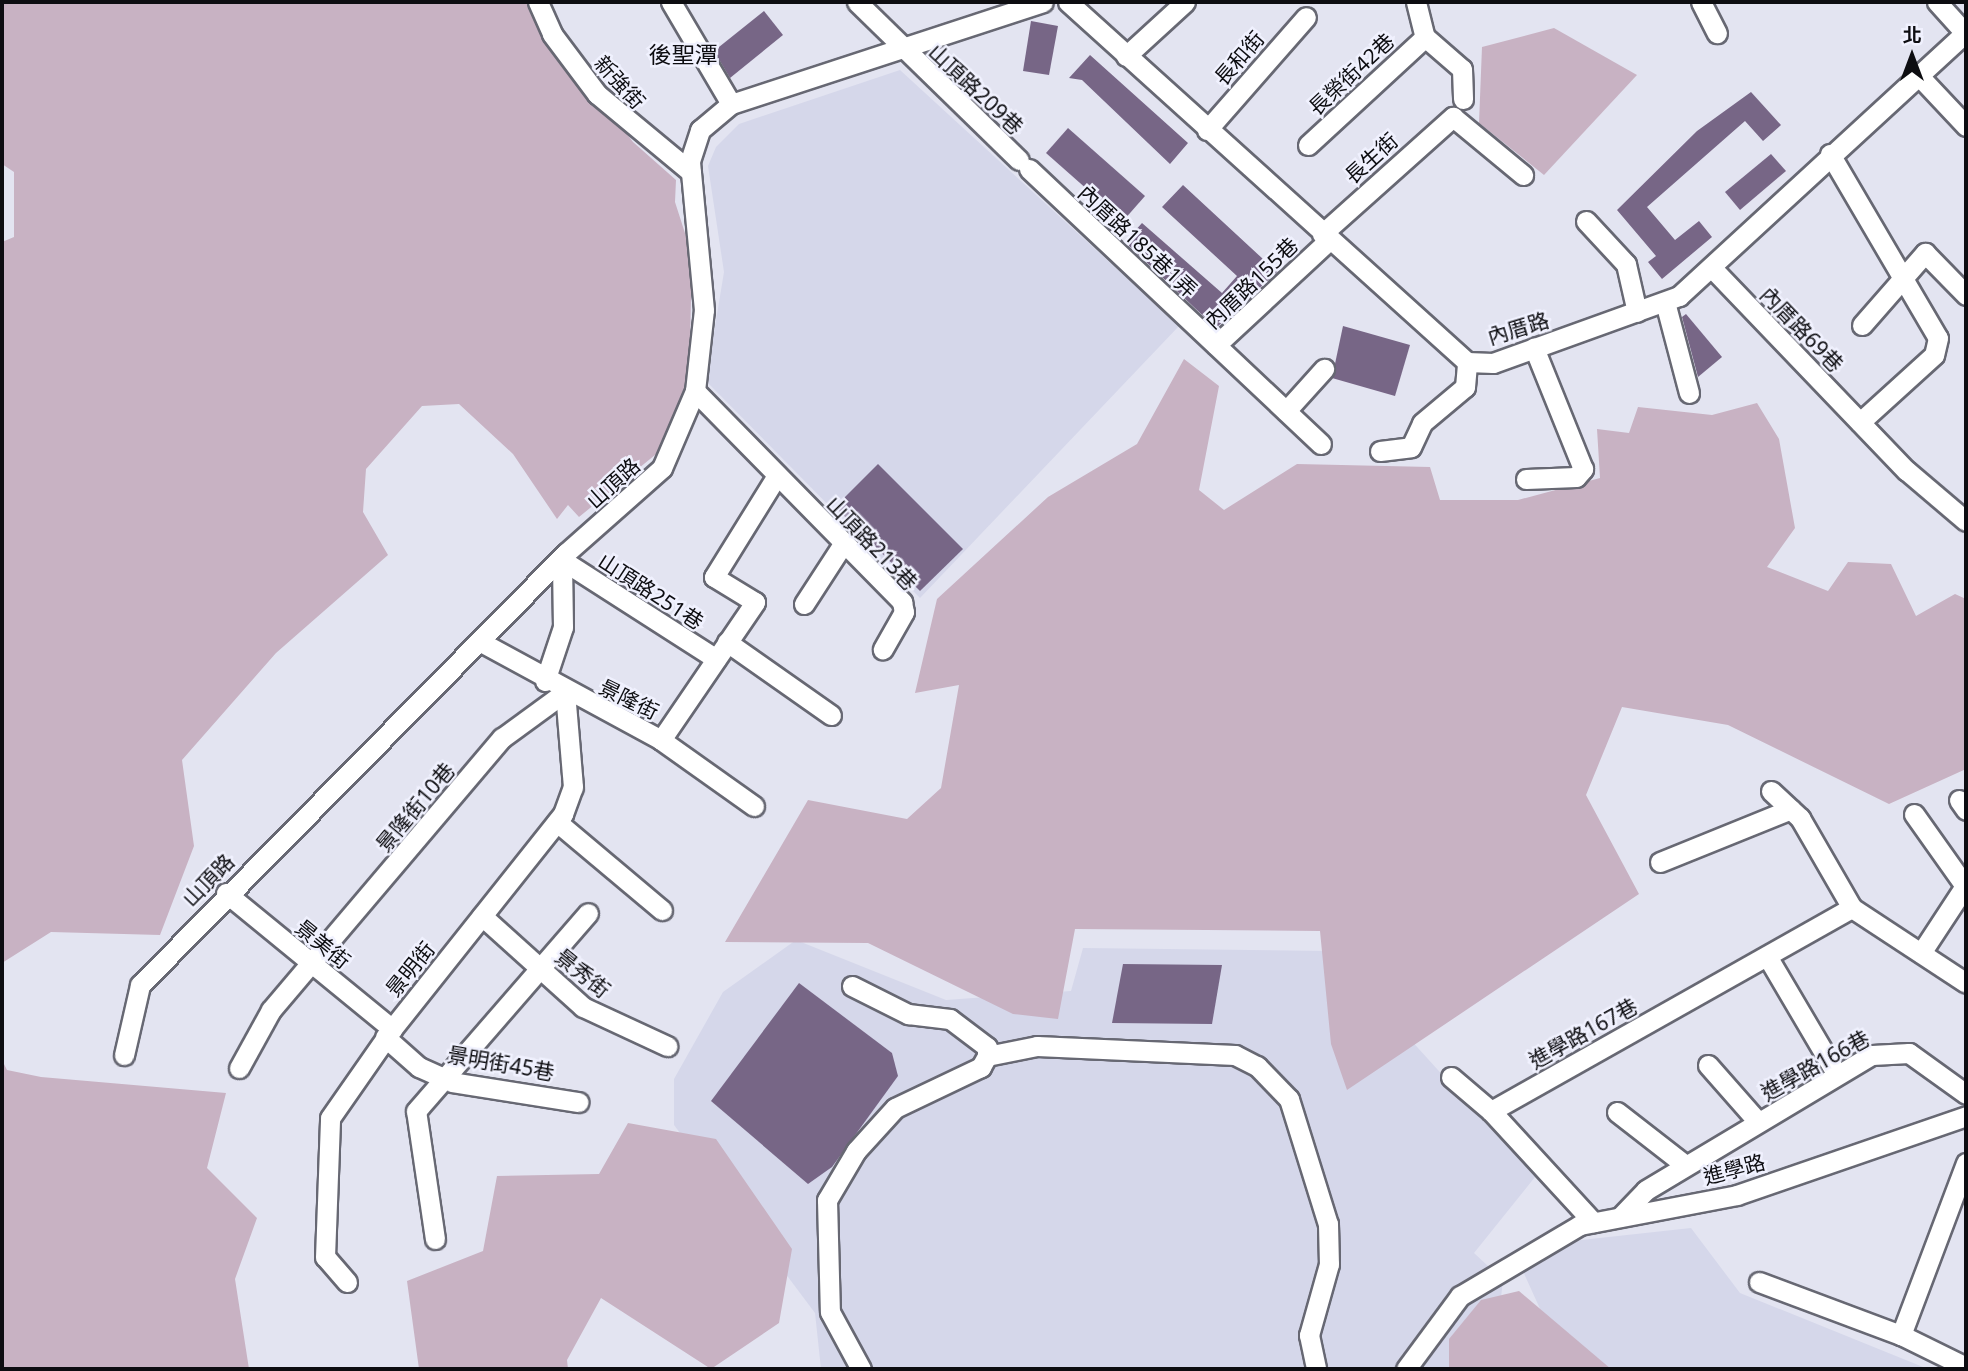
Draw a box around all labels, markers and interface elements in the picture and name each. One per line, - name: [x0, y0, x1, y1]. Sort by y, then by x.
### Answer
- north arrow: [1877, 21, 1947, 91]
- text: 北: [1902, 22, 1922, 48]
- street label: 長和街: [1209, 26, 1269, 90]
- street label: 長榮街42巷: [1303, 28, 1399, 120]
- street label: 山頂路209巷: [924, 39, 1028, 139]
- district label: 後聖潭: [649, 40, 717, 68]
- street label: 新強街: [590, 50, 650, 114]
- street label: 長生街: [1339, 128, 1403, 188]
- street label: 內厝路185巷1弄: [1073, 180, 1203, 302]
- street label: 內厝路155巷: [1199, 232, 1303, 334]
- street label: 內厝路69巷: [1755, 281, 1849, 377]
- street label: 內厝路: [1484, 307, 1552, 349]
- street label: 山頂路: [581, 453, 645, 513]
- street label: 山頂路213巷: [821, 491, 923, 595]
- street label: 山頂路251巷: [594, 548, 708, 634]
- street label: 景隆街: [595, 674, 663, 724]
- street label: 景隆街10巷: [371, 758, 459, 856]
- street label: 山頂路: [177, 849, 239, 911]
- street label: 景美街: [291, 914, 355, 974]
- street label: 景明街: [380, 937, 440, 1001]
- street label: 景秀街: [551, 943, 615, 1003]
- street label: 進學路167巷: [1524, 993, 1642, 1073]
- street label: 進學路166巷: [1756, 1025, 1874, 1105]
- street label: 景明街45巷: [446, 1041, 556, 1085]
- street label: 進學路: [1700, 1149, 1768, 1189]

